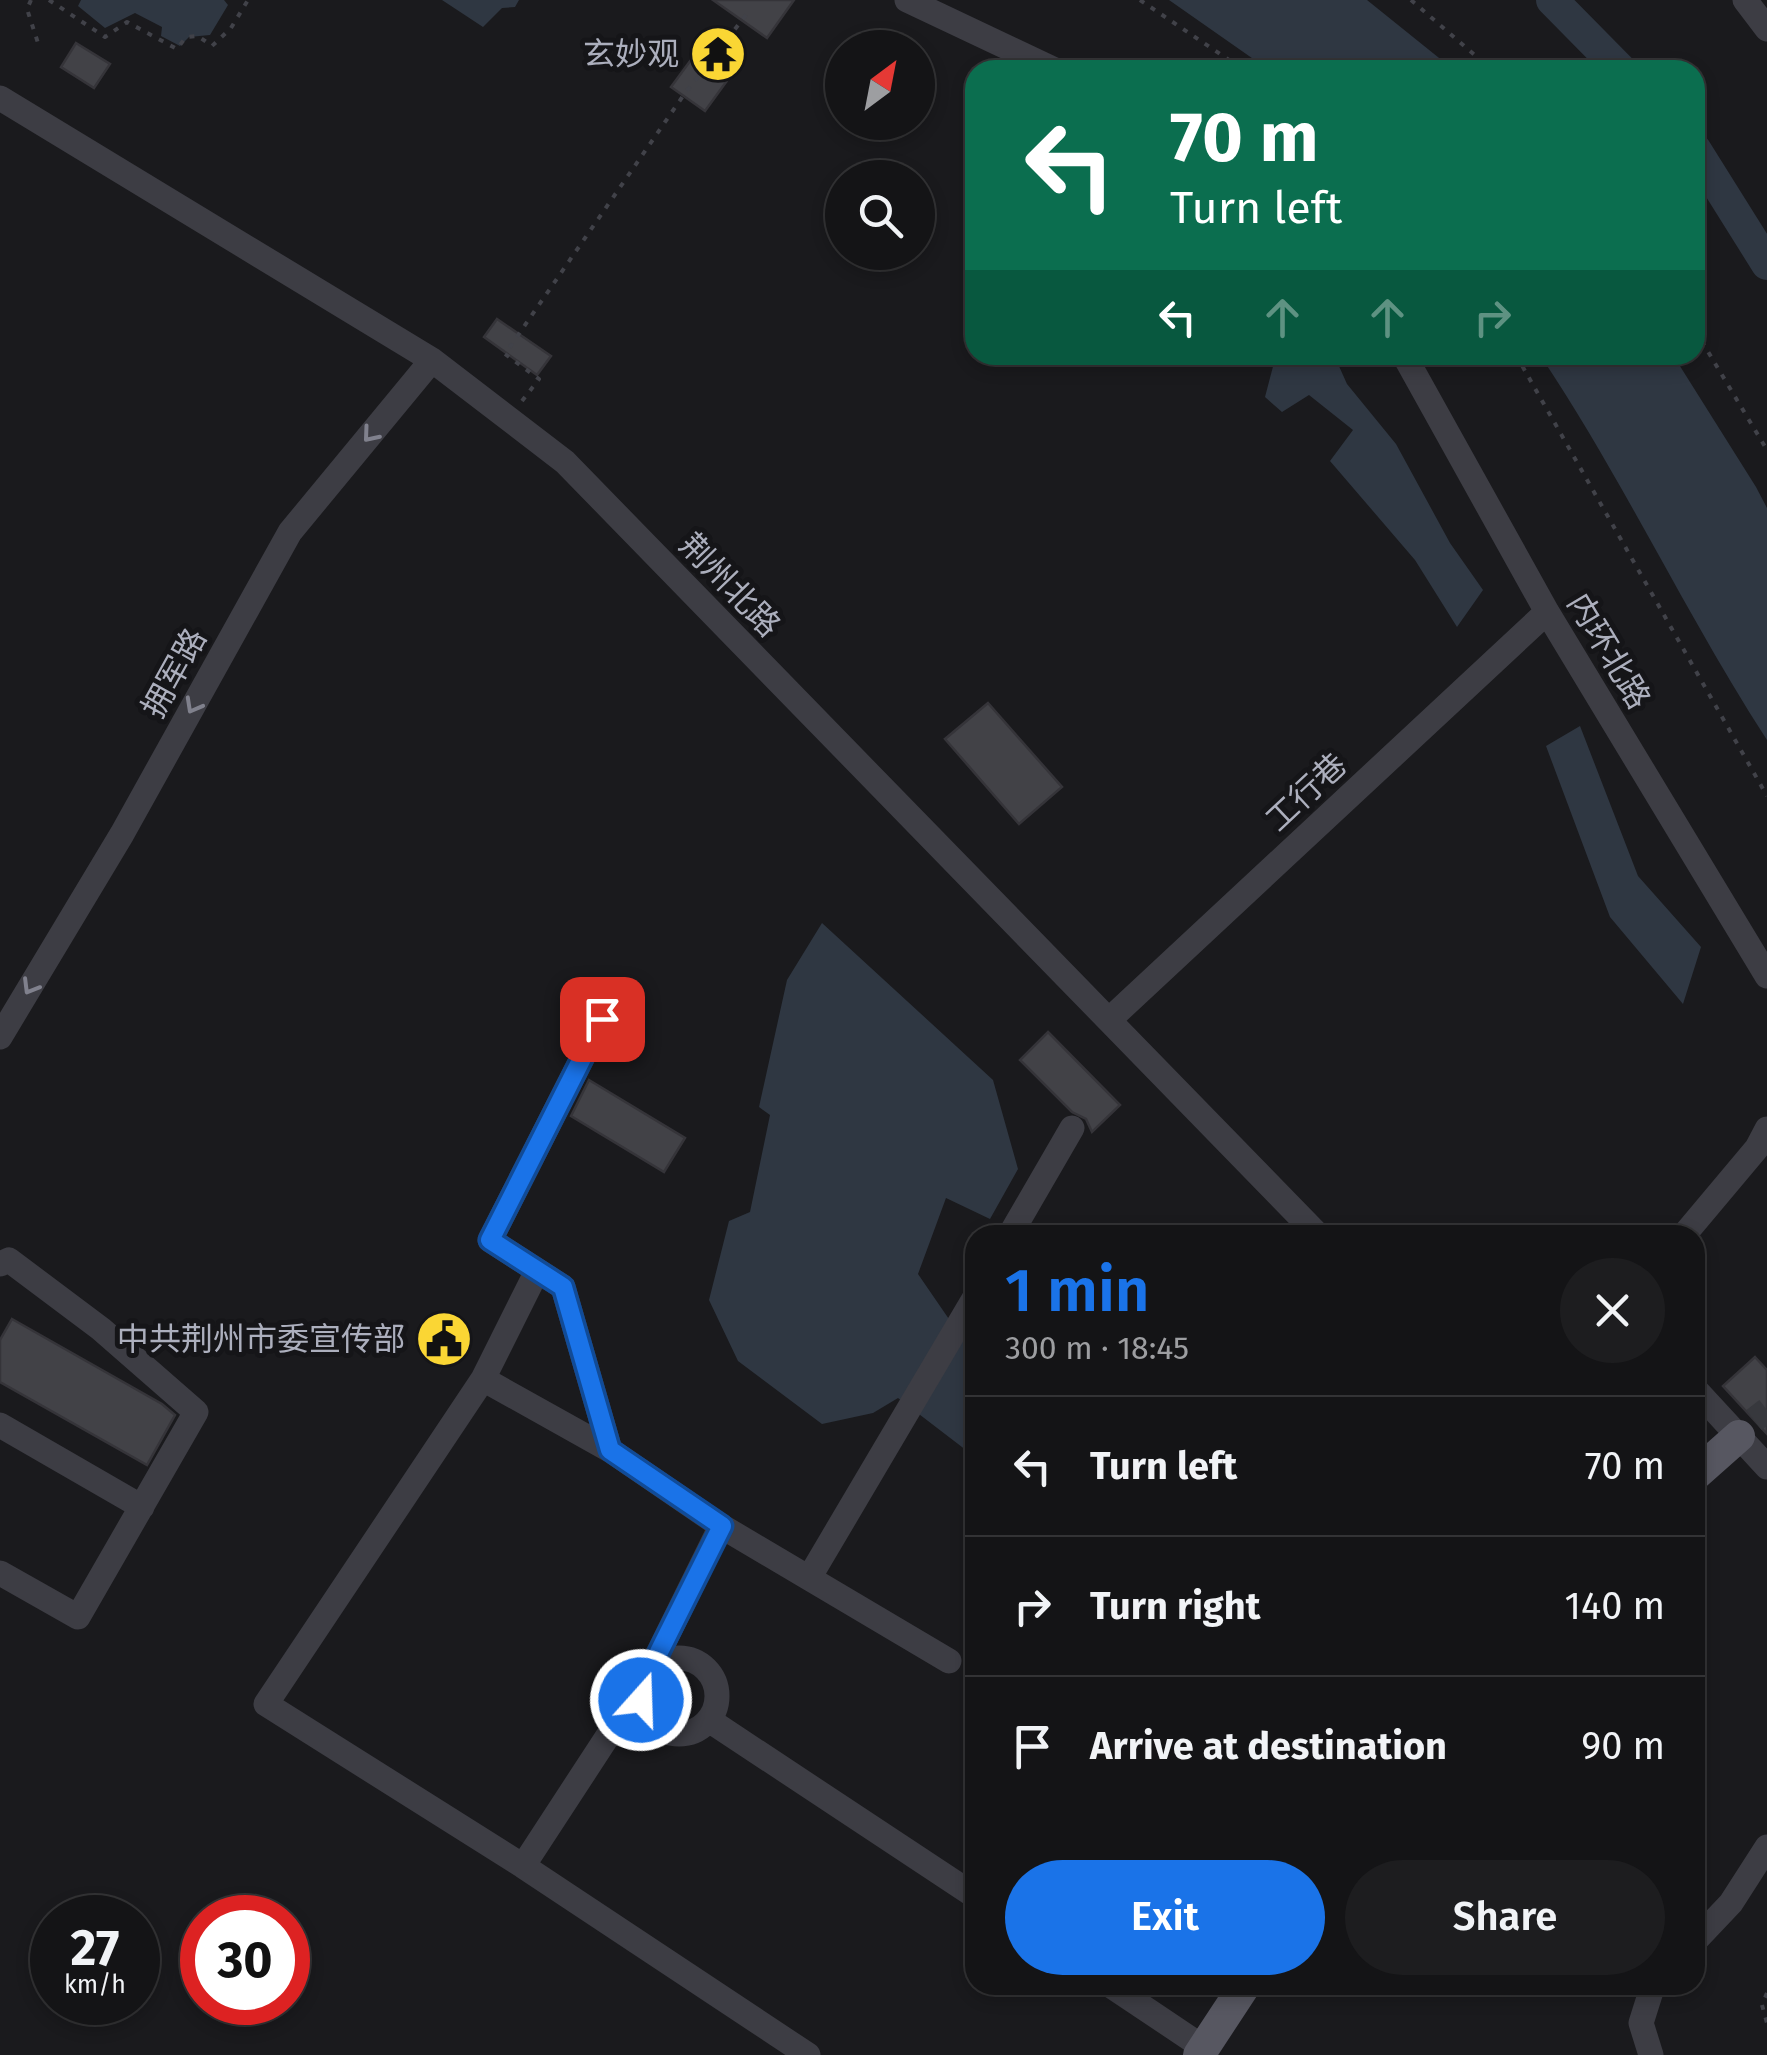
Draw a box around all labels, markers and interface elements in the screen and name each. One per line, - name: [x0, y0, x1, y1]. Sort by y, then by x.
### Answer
- temple icon: 玄妙观: [688, 24, 748, 84]
- north arrow: [825, 30, 935, 140]
- map controls: [825, 30, 935, 270]
- place label: 玄妙观: [583, 35, 679, 73]
- text: 70 m: [1170, 96, 1319, 180]
- icon: left: [1005, 100, 1135, 230]
- button: search: [825, 160, 935, 270]
- text: Turn left: [1170, 181, 1342, 235]
- icon: left: [1150, 290, 1205, 345]
- icon: ahead: [1255, 290, 1310, 345]
- icon: ahead: [1360, 290, 1415, 345]
- icon: right: [1465, 290, 1520, 345]
- one-way arrow: [364, 424, 382, 442]
- street label: 荆州北路: [672, 526, 788, 644]
- street label: 内环北路: [1560, 586, 1658, 716]
- street label: 拥军路: [134, 622, 214, 724]
- one-way arrow: [185, 696, 205, 714]
- street label: 工行巷: [1258, 745, 1354, 839]
- one-way arrow: [23, 976, 42, 994]
- pin: [560, 977, 645, 1062]
- icon: arrive: [575, 992, 630, 1047]
- text: 1 min: [1005, 1255, 1150, 1327]
- button: close: [1560, 1258, 1665, 1363]
- public building icon: 中共荆州市委宣传部: [414, 1309, 474, 1369]
- place label: 中共荆州市委宣传部: [117, 1320, 405, 1358]
- text: 300 m · 18:45: [1005, 1329, 1189, 1367]
- icon: left: [1005, 1439, 1060, 1494]
- text: Turn left: [1090, 1443, 1237, 1489]
- text: 70 m: [1585, 1443, 1665, 1489]
- icon: right: [1005, 1579, 1060, 1634]
- text: Turn right: [1090, 1583, 1260, 1629]
- text: 140 m: [1564, 1583, 1665, 1629]
- position arrow: [589, 1648, 693, 1752]
- icon: arrive: [1005, 1719, 1060, 1774]
- text: Arrive at destination: [1090, 1723, 1447, 1769]
- text: 90 m: [1581, 1723, 1665, 1769]
- button: Exit: [1005, 1860, 1325, 1975]
- button: Share: [1345, 1860, 1665, 1975]
- speed limit sign: 30: [180, 1895, 310, 2025]
- text: 27: [71, 1918, 119, 1978]
- text: km/h: [64, 1970, 126, 2000]

